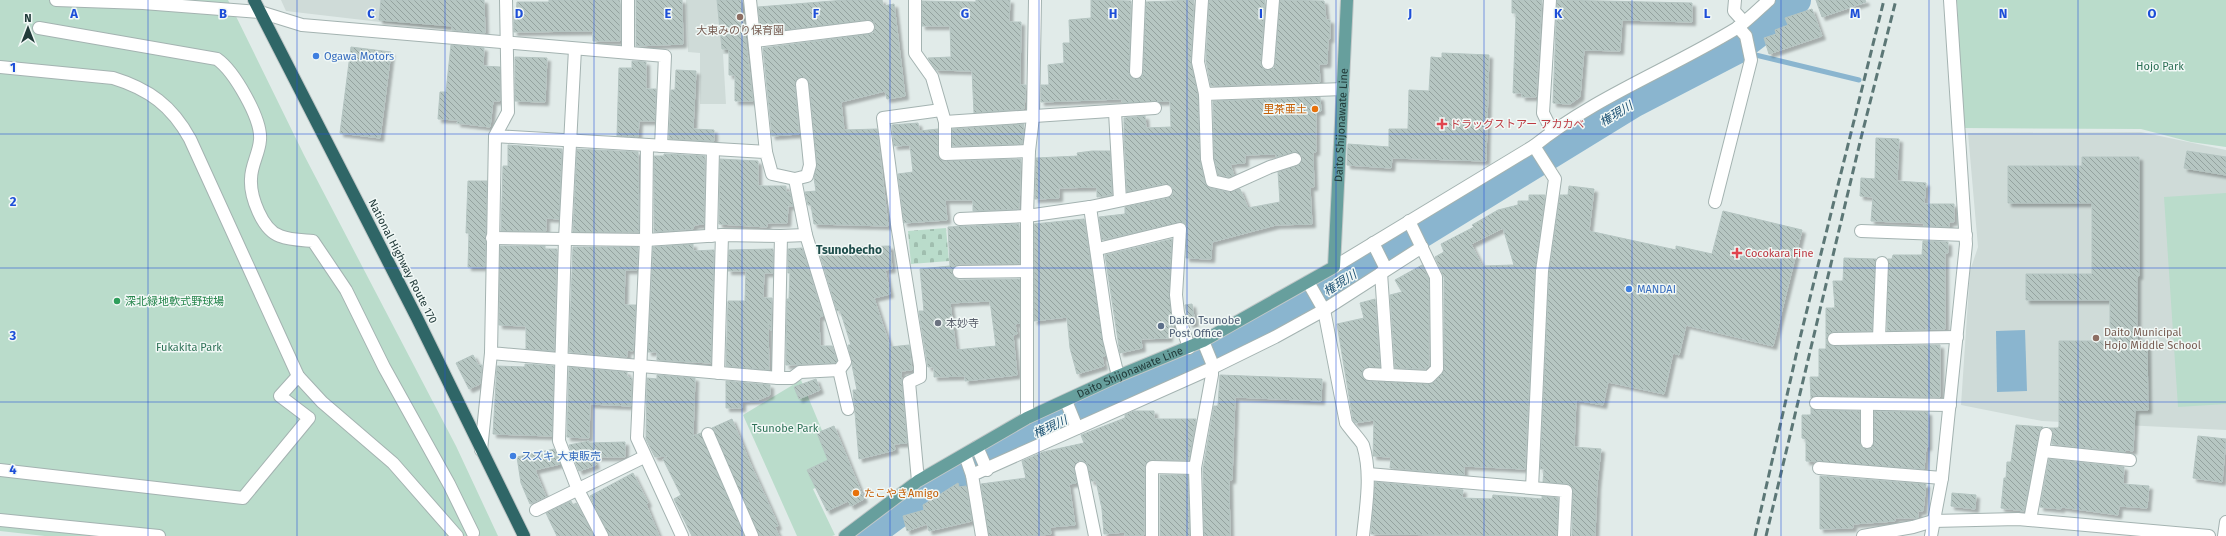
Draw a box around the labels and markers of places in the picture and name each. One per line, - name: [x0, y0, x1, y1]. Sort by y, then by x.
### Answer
- marker: 大東みのり保育園: [735, 12, 745, 22]
- place label: 大東みのり保育園: [696, 24, 784, 37]
- place label: Ogawa Motors: [324, 50, 394, 63]
- marker: Ogawa Motors: [311, 51, 321, 61]
- place label: 里茶亜土: [1263, 103, 1307, 116]
- marker: 里茶亜土: [1310, 104, 1320, 114]
- place label: ドラッグストアー アカカベ: [1450, 118, 1584, 131]
- marker: ドラッグストアー アカカベ: [1437, 119, 1447, 129]
- place label: Cocokara Fine: [1745, 247, 1814, 260]
- marker: Cocokara Fine: [1732, 248, 1742, 258]
- place label: MANDAI: [1637, 283, 1676, 296]
- marker: MANDAI: [1624, 284, 1634, 294]
- place label: 深北緑地軟式野球場: [125, 295, 224, 308]
- marker: 深北緑地軟式野球場: [112, 296, 122, 306]
- place label: Daito Tsunobe Post Office: [1169, 314, 1240, 340]
- place label: 本妙寺: [946, 317, 979, 330]
- marker: 本妙寺: [933, 318, 943, 328]
- marker: Daito Tsunobe Post Office: [1156, 321, 1166, 331]
- place label: Daito Municipal Hojo Middle School: [2104, 326, 2201, 352]
- marker: Daito Municipal Hojo Middle School: [2091, 333, 2101, 343]
- place label: スズキ 大東販売: [521, 450, 601, 463]
- marker: スズキ 大東販売: [508, 451, 518, 461]
- place label: たこやきAmigo: [864, 487, 939, 500]
- marker: たこやきAmigo: [851, 488, 861, 498]

